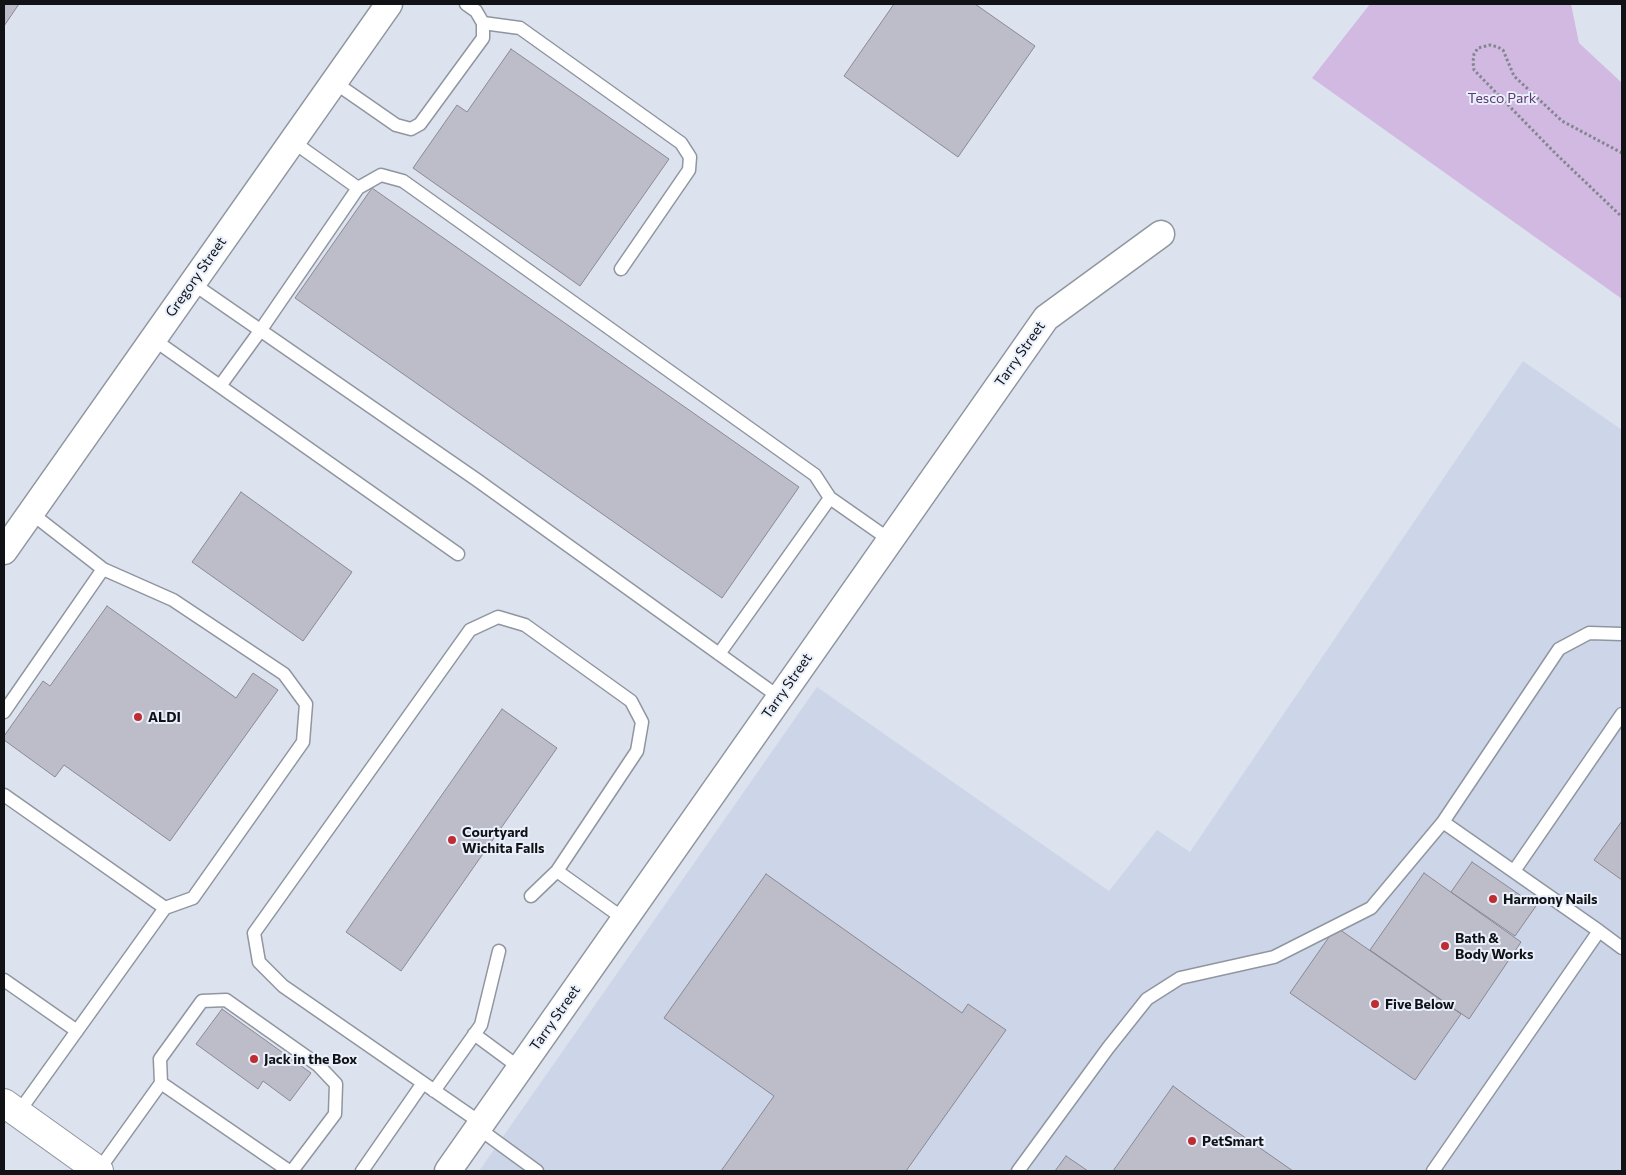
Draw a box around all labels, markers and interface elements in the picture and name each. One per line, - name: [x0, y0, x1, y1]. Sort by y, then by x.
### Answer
- park label: Tesco Park: [1468, 90, 1536, 106]
- street label: Gregory Street: [162, 234, 230, 320]
- street label: Tarry Street: [991, 318, 1049, 390]
- street label: Tarry Street: [758, 650, 816, 722]
- place label: ALDI: [148, 709, 181, 725]
- marker: ALDI: [132, 711, 144, 723]
- place label: Courtyard Wichita Falls: [462, 824, 545, 856]
- marker: Courtyard Wichita Falls: [446, 834, 458, 846]
- place label: Harmony Nails: [1503, 891, 1598, 907]
- marker: Harmony Nails: [1487, 893, 1499, 905]
- place label: Bath & Body Works: [1455, 930, 1534, 962]
- marker: Bath & Body Works: [1439, 940, 1451, 952]
- street label: Tarry Street: [526, 982, 584, 1054]
- place label: Five Below: [1385, 996, 1454, 1012]
- marker: Five Below: [1369, 998, 1381, 1010]
- place label: Jack in the Box: [264, 1051, 357, 1067]
- marker: Jack in the Box: [248, 1053, 260, 1065]
- place label: PetSmart: [1202, 1133, 1264, 1149]
- marker: PetSmart: [1186, 1135, 1198, 1147]

